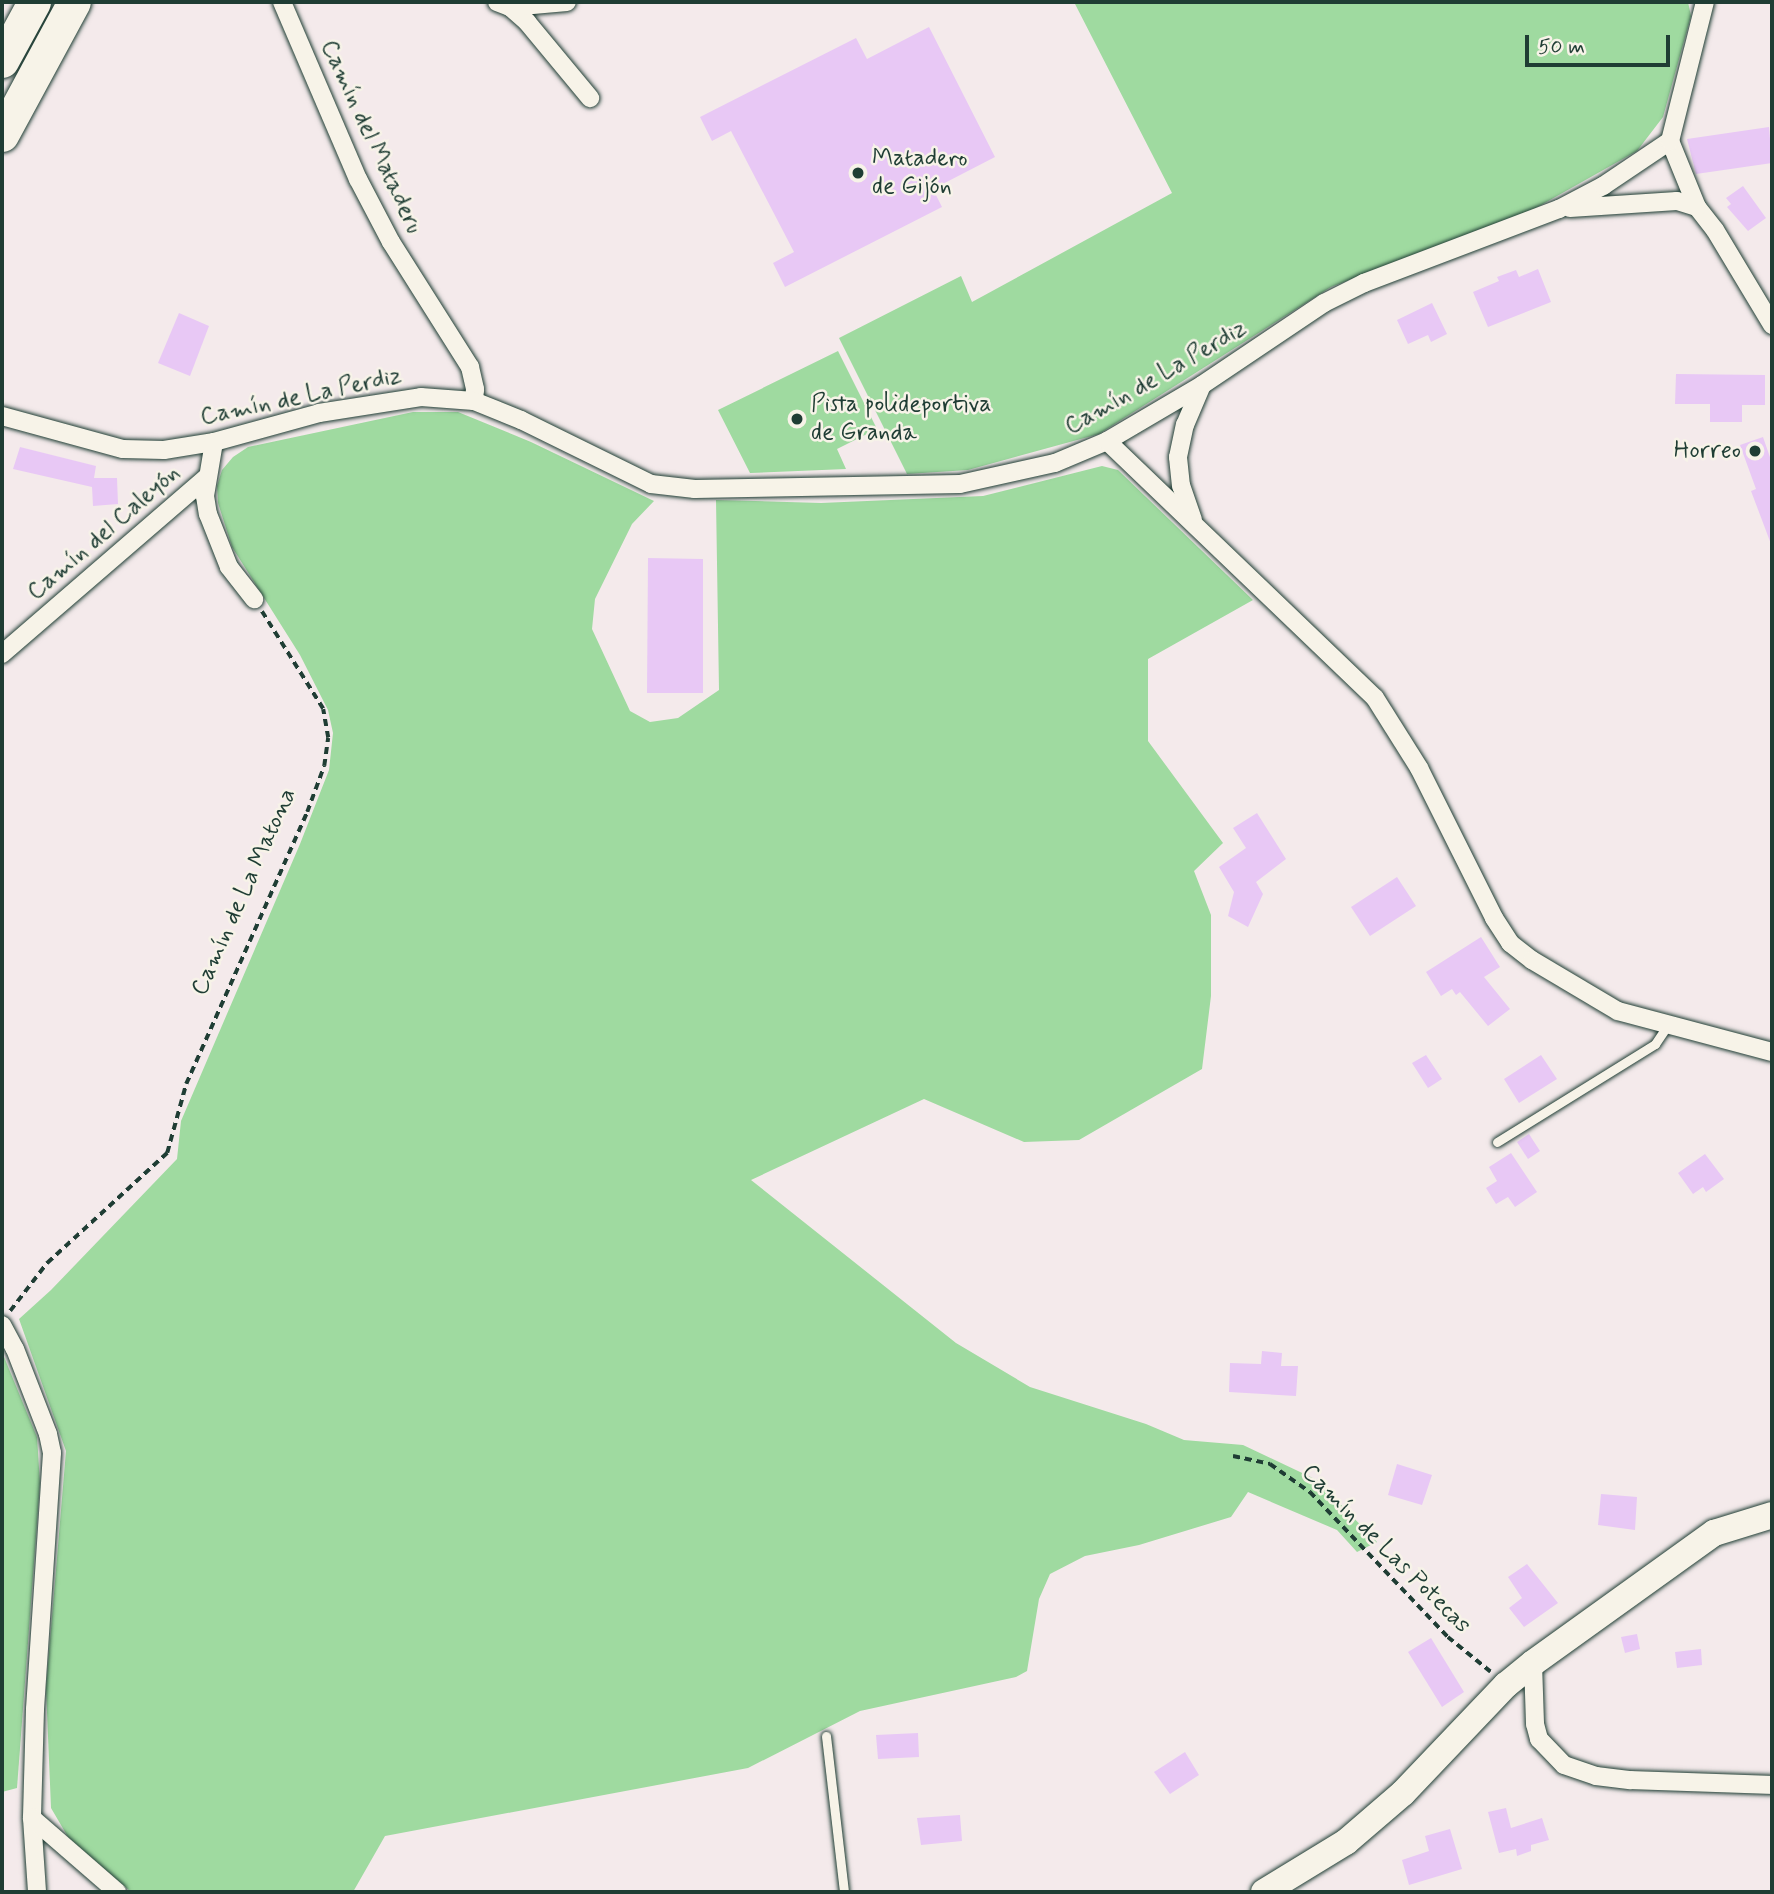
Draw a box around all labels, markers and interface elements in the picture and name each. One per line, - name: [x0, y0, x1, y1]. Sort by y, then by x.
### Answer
- scale bar: [1529, 21, 1674, 65]
- text: 50 m: [1538, 33, 1585, 61]
- street label: Camín del Mataderu: [314, 36, 428, 238]
- place label: Matadero de Gijón: [872, 145, 968, 201]
- marker: Matadero de Gijón: [850, 165, 866, 181]
- street label: Camín de La Perdiz: [1061, 315, 1251, 441]
- street label: Camín de La Perdiz: [198, 362, 404, 432]
- place label: Pista polideportiva de Granda: [811, 391, 992, 447]
- marker: Pista polideportiva de Granda: [789, 411, 805, 427]
- place label: Horreo: [1674, 437, 1741, 465]
- marker: Horreo: [1747, 443, 1763, 459]
- street label: Camín del Caleyón: [22, 459, 186, 607]
- street label: Camín de La Matona: [186, 784, 302, 1000]
- street label: Camín de Las Potecas: [1296, 1459, 1476, 1639]

